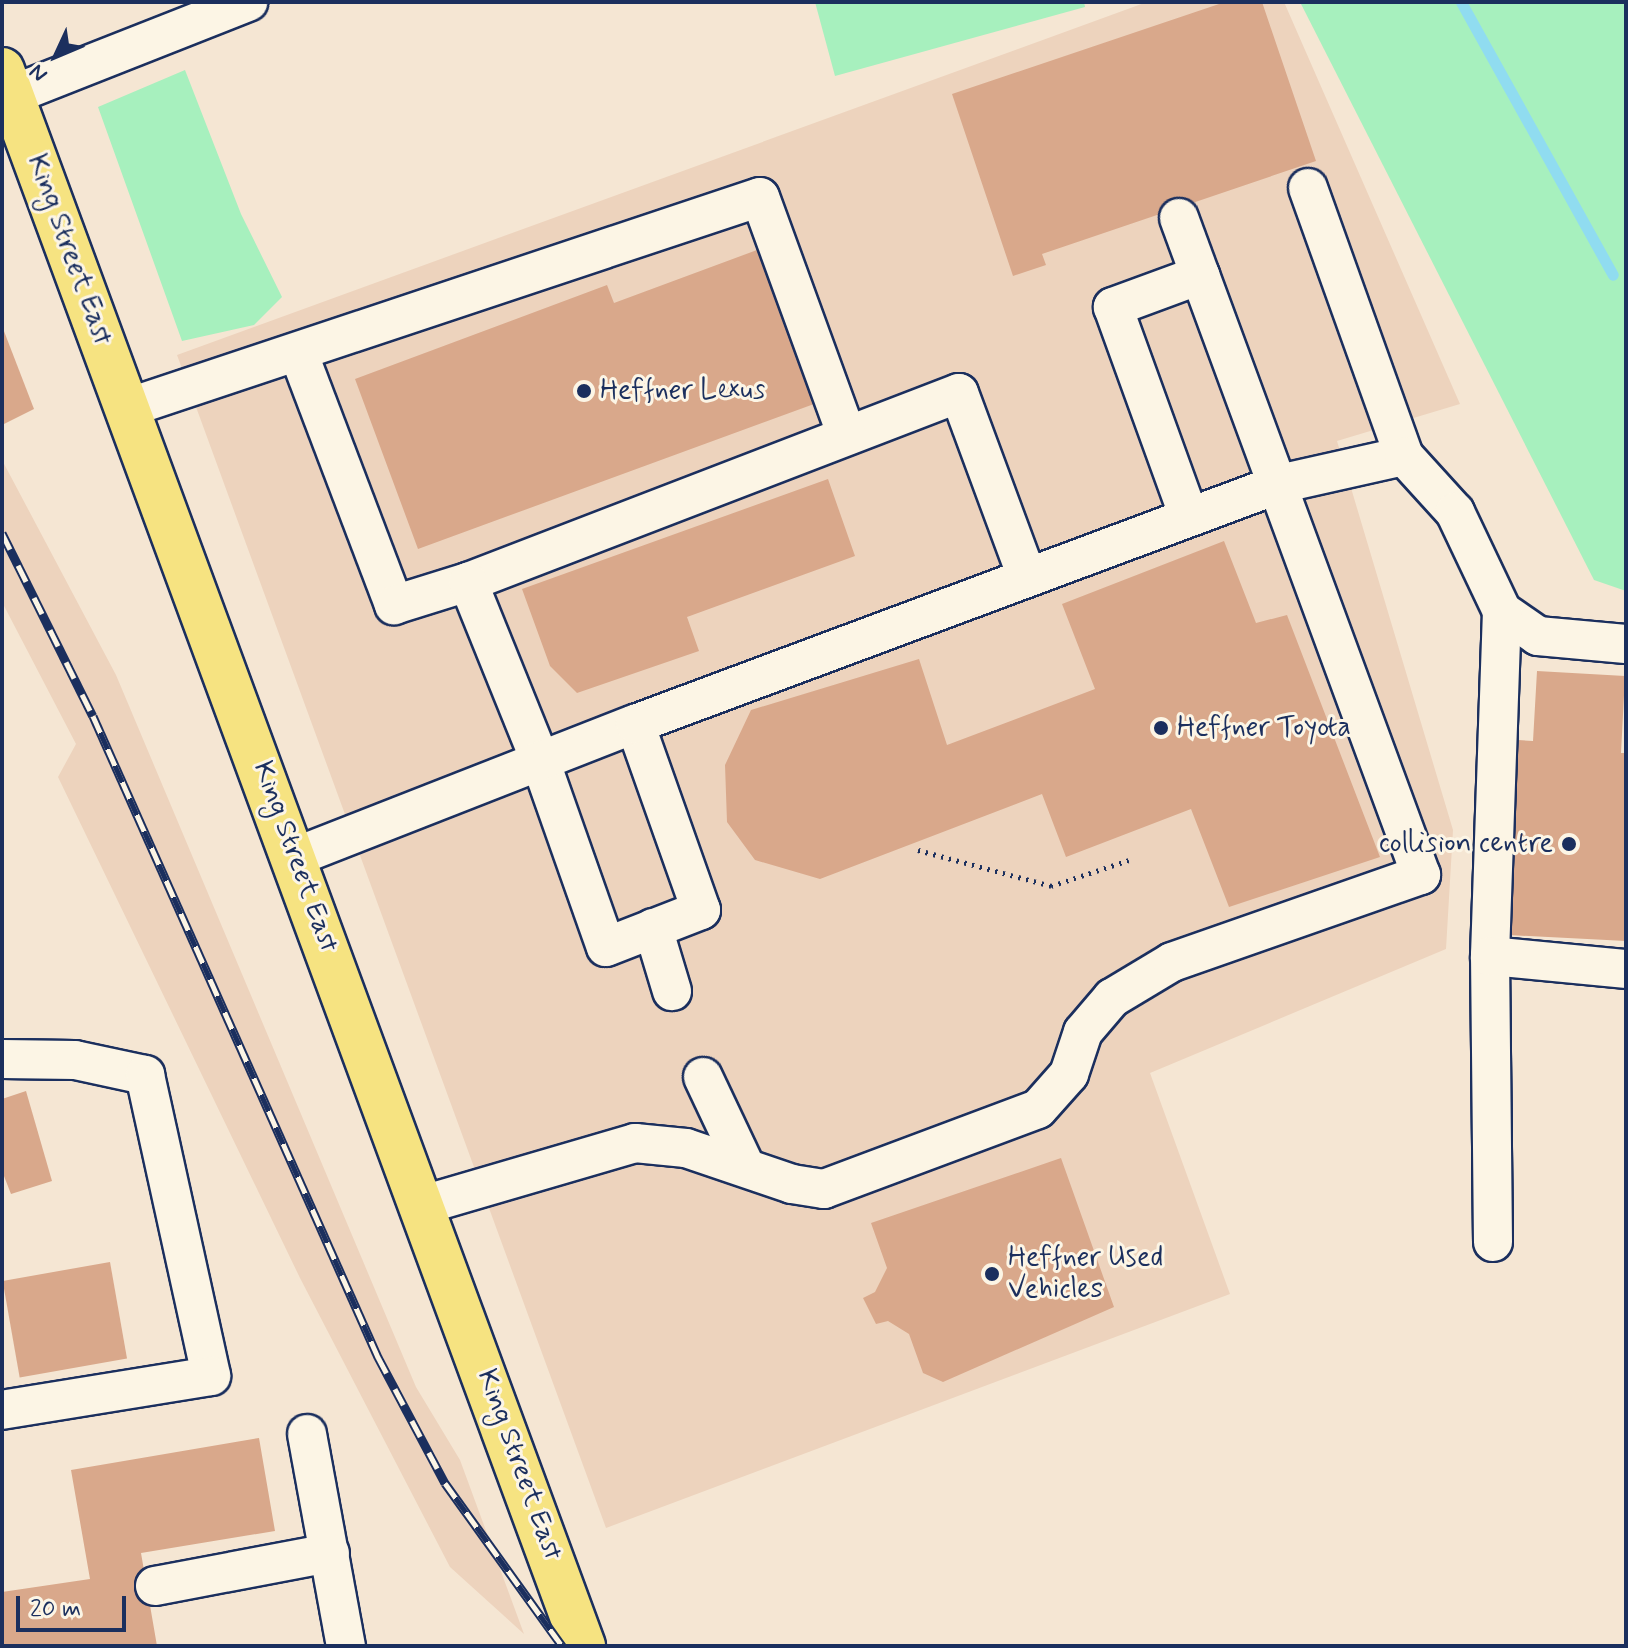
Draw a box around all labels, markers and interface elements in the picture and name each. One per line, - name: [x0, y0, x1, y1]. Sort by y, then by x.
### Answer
- north arrow: [16, 16, 96, 96]
- text: N: [24, 58, 54, 88]
- street label: King Street East: [19, 150, 119, 350]
- place label: Heffner Lexus: [600, 374, 766, 408]
- marker: Heffner Lexus: [575, 382, 593, 400]
- place label: Heffner Toyota: [1177, 711, 1356, 745]
- marker: Heffner Toyota: [1152, 719, 1170, 737]
- street label: King Street East: [245, 757, 345, 957]
- place label: collision centre: [1375, 827, 1553, 861]
- marker: collision centre: [1560, 835, 1578, 853]
- place label: Heffner Used Vehicles: [1008, 1241, 1166, 1307]
- marker: Heffner Used Vehicles: [983, 1265, 1001, 1283]
- street label: King Street East: [469, 1365, 569, 1565]
- scale bar: [20, 1580, 130, 1630]
- text: 20 m: [30, 1594, 81, 1625]

